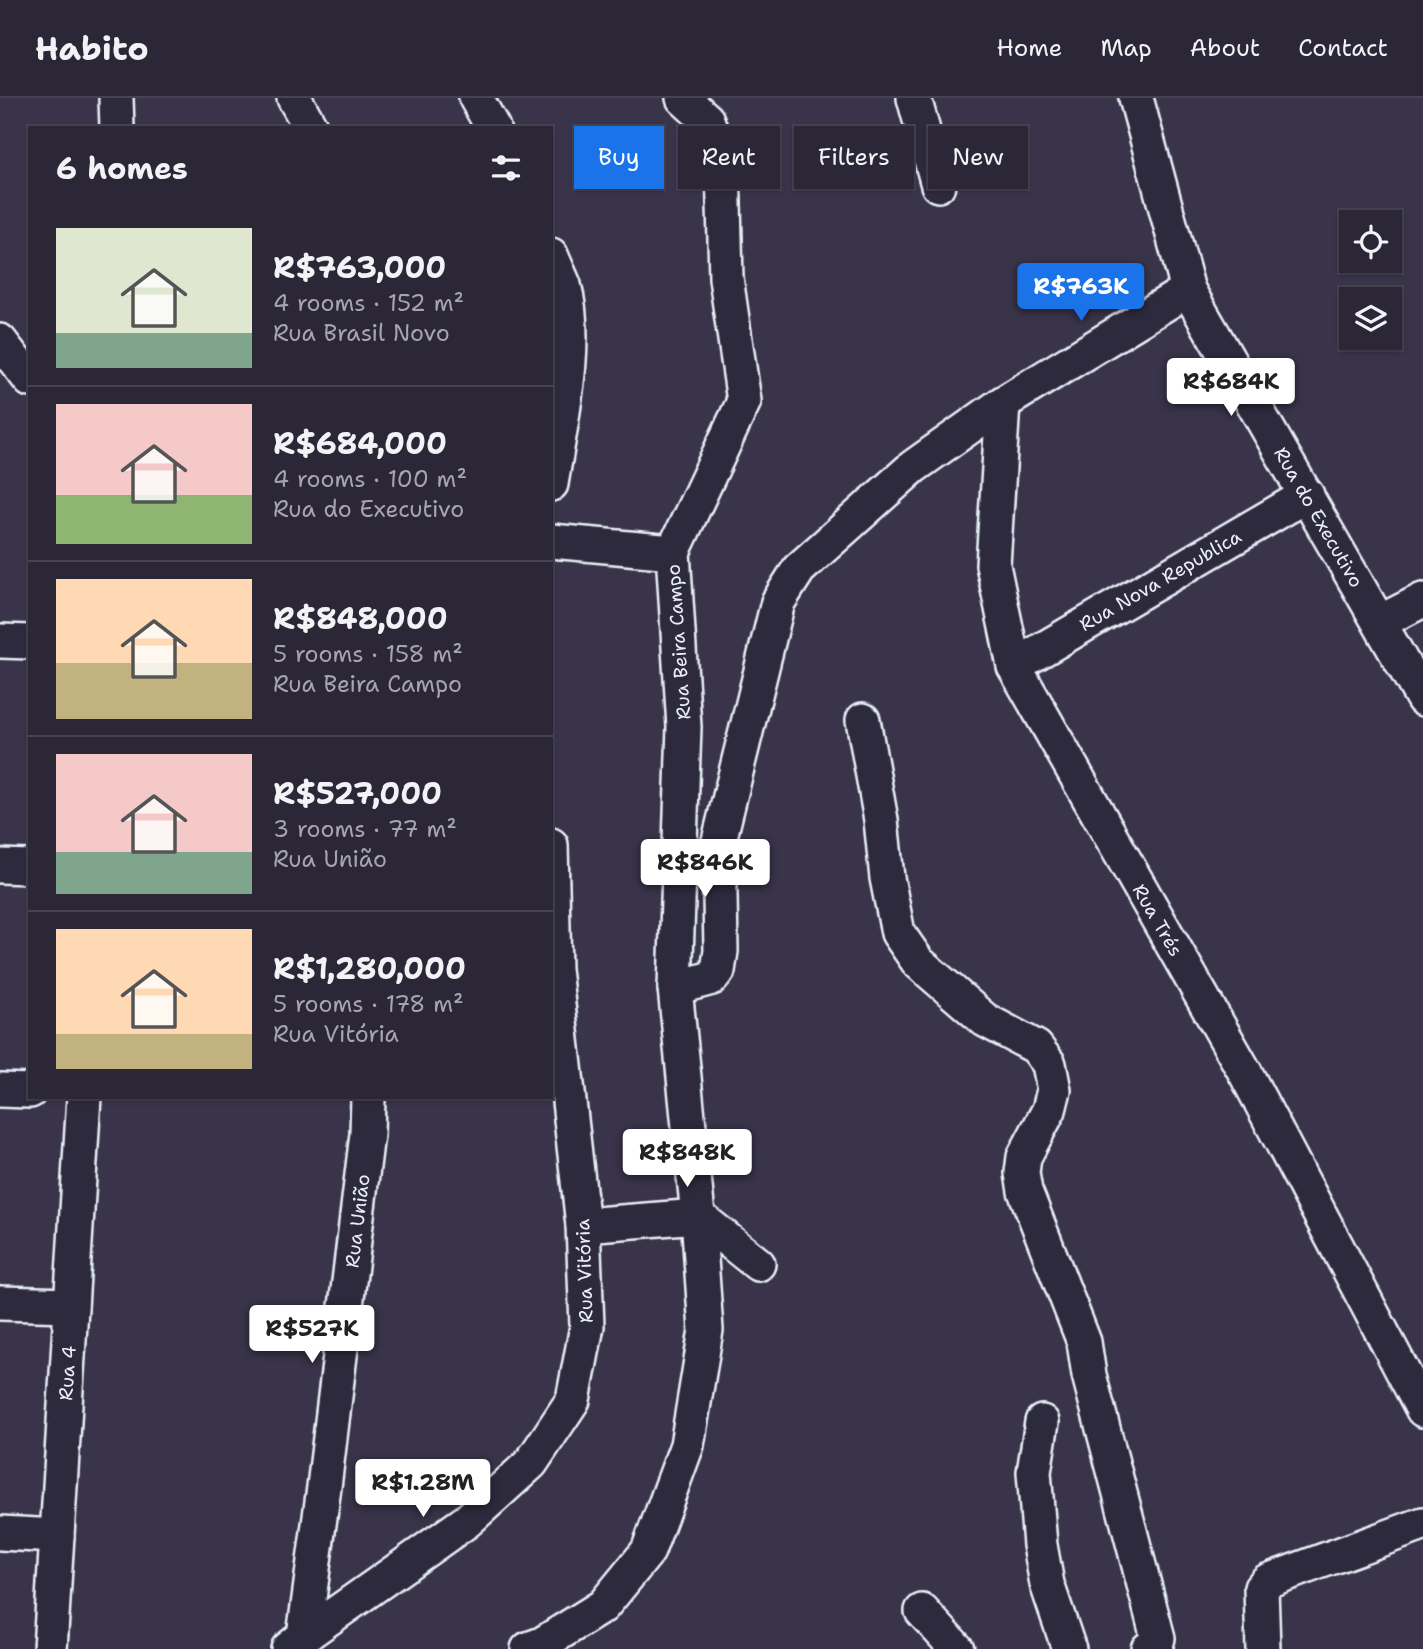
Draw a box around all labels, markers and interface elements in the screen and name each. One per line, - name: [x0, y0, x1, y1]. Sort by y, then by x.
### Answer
- text: Habito: [35, 26, 149, 71]
- text: Home: [996, 32, 1062, 64]
- text: Map: [1100, 32, 1152, 64]
- text: About: [1190, 32, 1260, 64]
- text: Contact: [1298, 32, 1388, 64]
- chip: Buy: [574, 126, 664, 189]
- chip: Rent: [678, 126, 780, 189]
- chip: Filters: [794, 126, 914, 189]
- chip: New: [928, 126, 1028, 189]
- text: 6 homes: [56, 148, 188, 189]
- icon: filters: [487, 149, 525, 187]
- map controls: [1339, 210, 1402, 350]
- button: locate: [1339, 210, 1402, 273]
- text: R$763,000: [273, 247, 446, 288]
- icon: home: [112, 256, 196, 340]
- pin: R$763K: [1024, 264, 1138, 323]
- text: R$763K: [1033, 271, 1129, 301]
- button: layers: [1339, 287, 1402, 350]
- text: 4 rooms · 152 m²: [273, 288, 464, 318]
- text: Rua Brasil Novo: [273, 318, 450, 348]
- pin: R$684K: [1174, 358, 1288, 418]
- text: R$684K: [1183, 366, 1279, 396]
- text: R$684,000: [273, 423, 447, 464]
- icon: home: [112, 432, 196, 516]
- street label: Rua do Executivo: [1268, 443, 1369, 592]
- text: 4 rooms · 100 m²: [273, 464, 467, 494]
- text: Rua do Executivo: [273, 494, 464, 524]
- street label: Rua Nova Republica: [1075, 524, 1246, 637]
- street label: Rua Beira Campo: [661, 563, 696, 721]
- text: R$848,000: [273, 598, 448, 639]
- icon: home: [112, 607, 196, 691]
- text: 5 rooms · 158 m²: [273, 639, 463, 669]
- text: Rua Beira Campo: [273, 669, 462, 699]
- text: R$527,000: [273, 773, 442, 814]
- icon: home: [112, 782, 196, 866]
- text: 3 rooms · 77 m²: [273, 814, 457, 844]
- pin: R$846K: [648, 840, 762, 899]
- text: Rua União: [273, 844, 387, 874]
- text: R$846K: [657, 847, 753, 877]
- street label: Rua Trés: [1127, 880, 1188, 961]
- text: R$1,280,000: [273, 948, 466, 989]
- icon: home: [112, 957, 196, 1041]
- text: 5 rooms · 178 m²: [273, 989, 464, 1019]
- text: Rua Vitória: [273, 1019, 399, 1049]
- pin: R$848K: [630, 1130, 744, 1189]
- text: R$848K: [639, 1137, 735, 1167]
- street label: Rua União: [339, 1173, 376, 1269]
- street label: Rua Vitória: [570, 1218, 599, 1323]
- pin: R$527K: [255, 1306, 369, 1365]
- text: R$527K: [265, 1313, 359, 1343]
- street label: Rua 4: [53, 1345, 82, 1401]
- pin: R$1.28M: [358, 1460, 488, 1519]
- text: R$1.28M: [371, 1467, 475, 1497]

